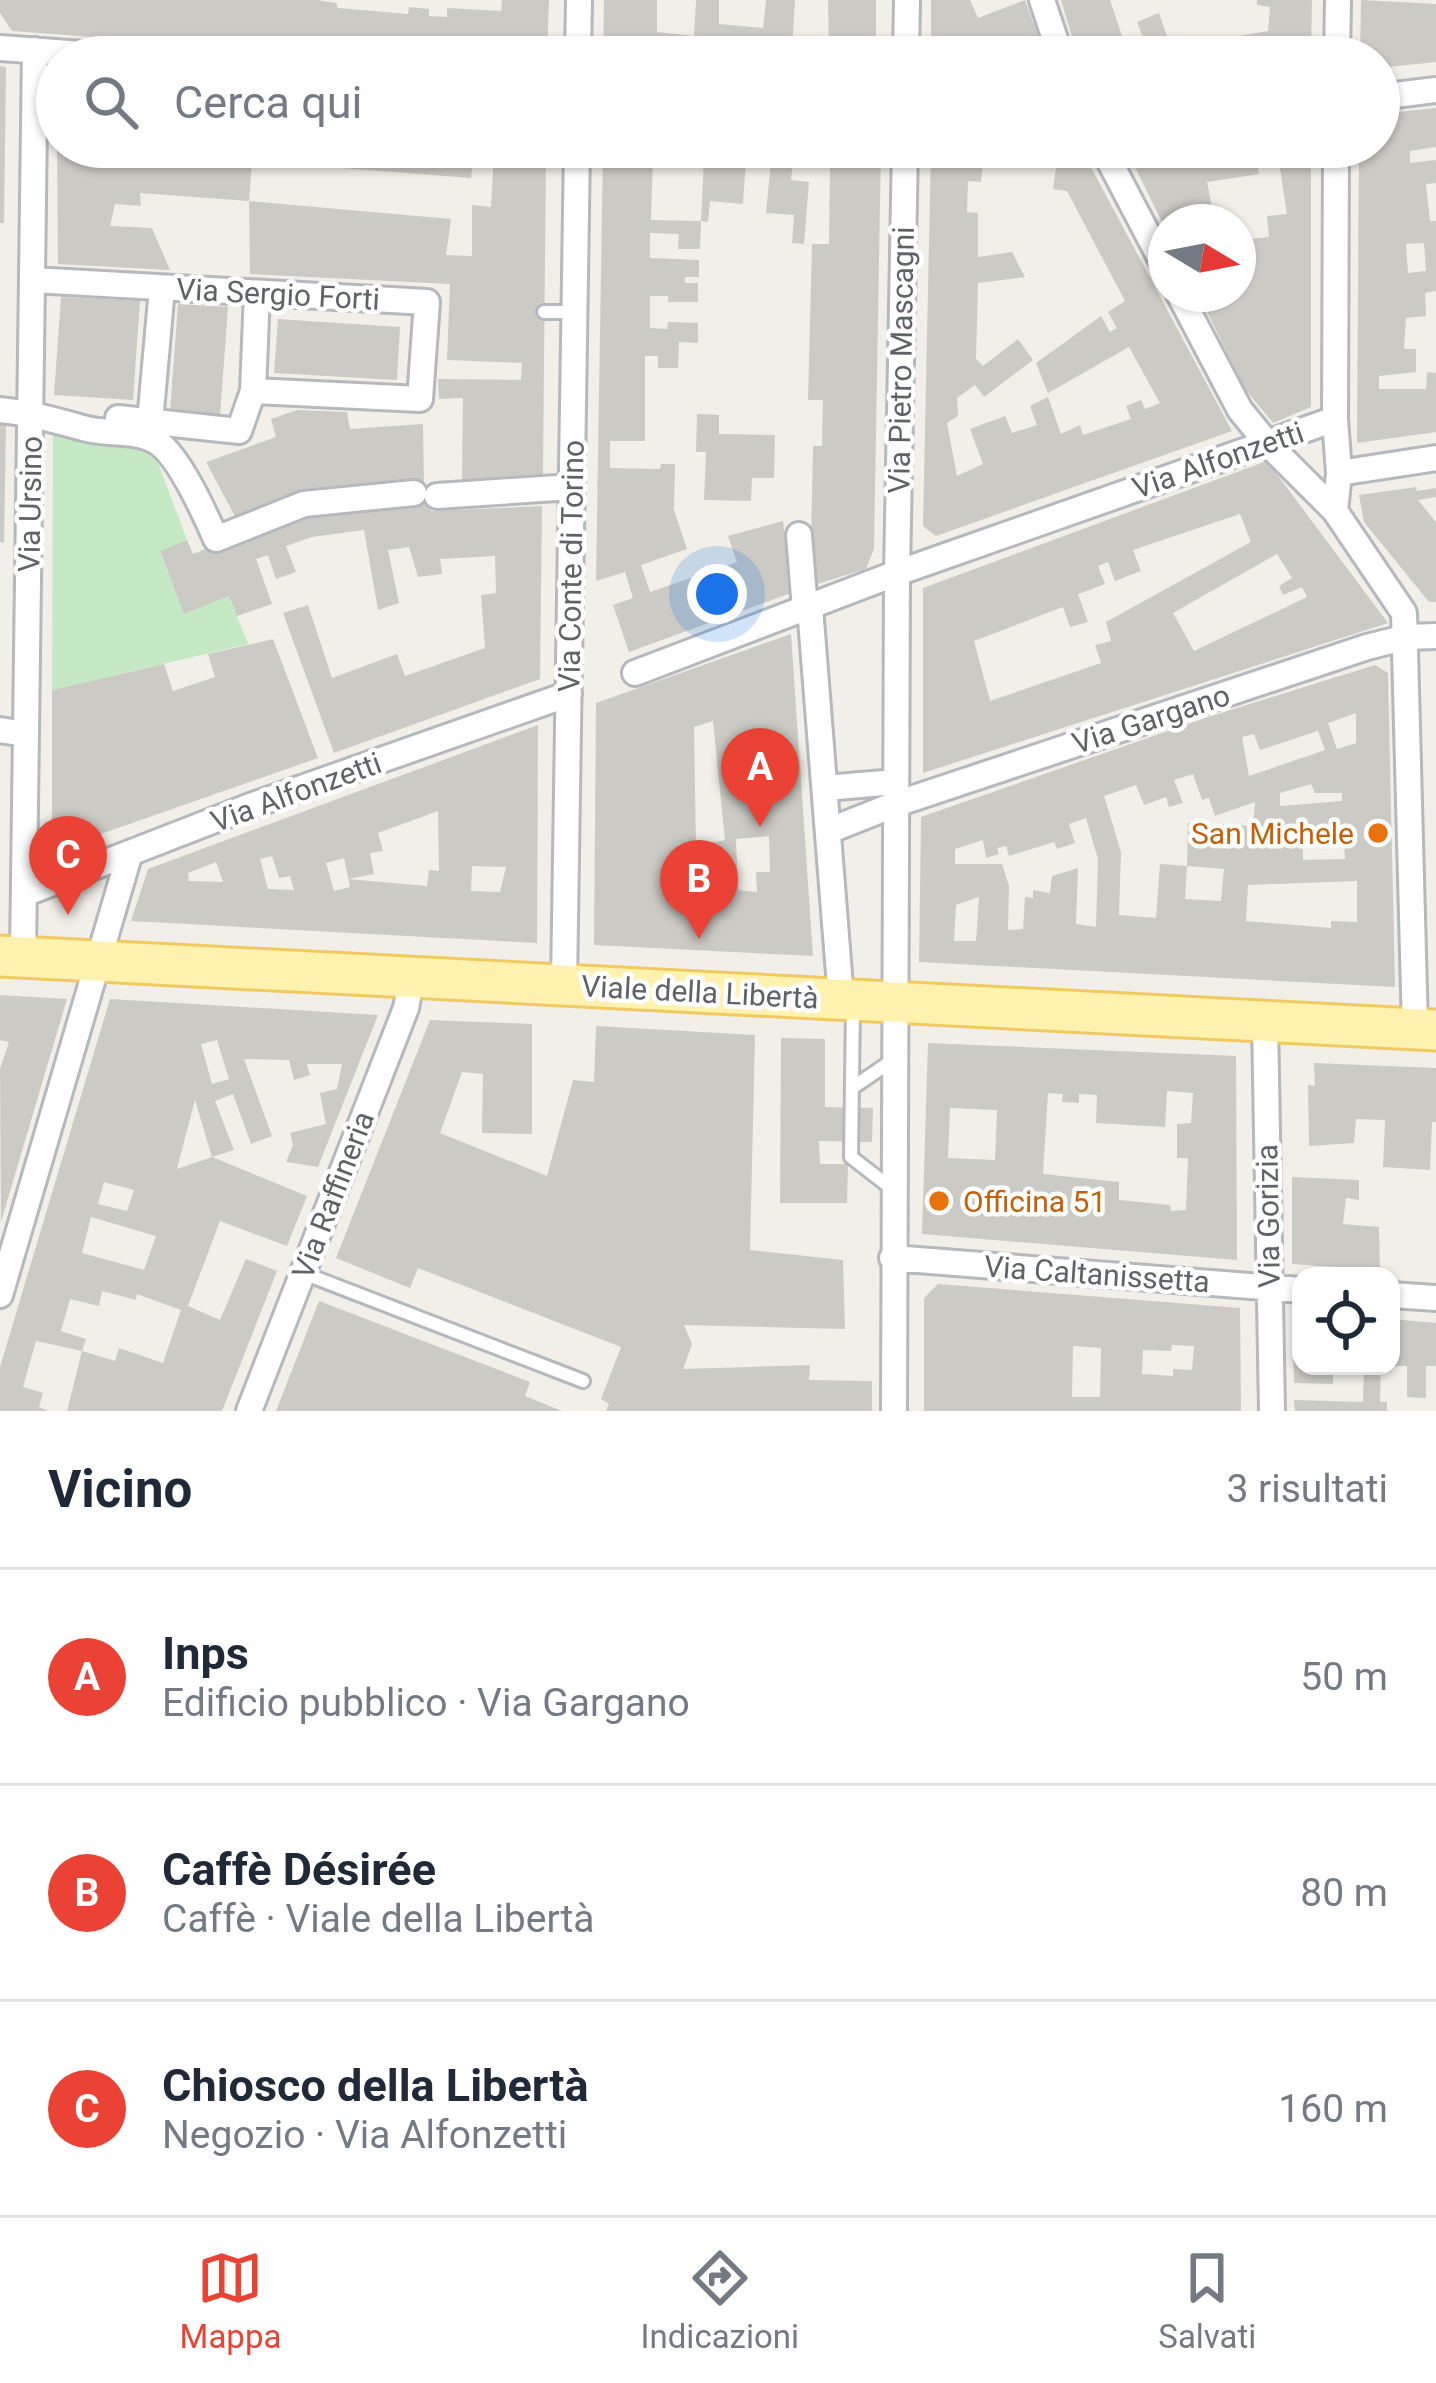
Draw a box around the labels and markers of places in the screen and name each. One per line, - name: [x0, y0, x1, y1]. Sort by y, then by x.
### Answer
- pin: A: [721, 728, 799, 827]
- pin: C: [29, 816, 107, 915]
- place label: San Michele: [1191, 816, 1354, 851]
- marker: San Michele: [1365, 820, 1391, 846]
- pin: B: [660, 840, 738, 939]
- place label: Officina 51: [963, 1184, 1106, 1219]
- marker: Officina 51: [926, 1188, 952, 1214]

